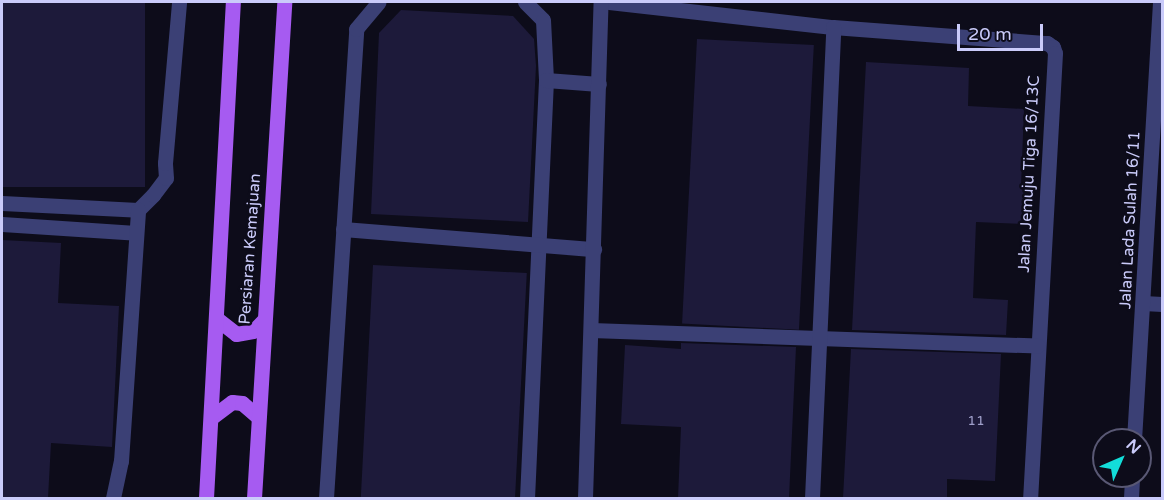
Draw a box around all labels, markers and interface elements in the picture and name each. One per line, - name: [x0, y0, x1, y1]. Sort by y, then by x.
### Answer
- scale bar: [960, 12, 1046, 50]
- text: 20 m: [968, 23, 1012, 45]
- street label: Jalan Jemuju Tiga 16/13C: [1014, 75, 1044, 273]
- street label: Jalan Lada Sulah 16/11: [1116, 130, 1144, 310]
- street label: Persiaran Kemajuan: [235, 173, 265, 325]
- house number: 11: [967, 413, 985, 429]
- north arrow: [1092, 428, 1152, 488]
- text: N: [1122, 435, 1145, 458]

